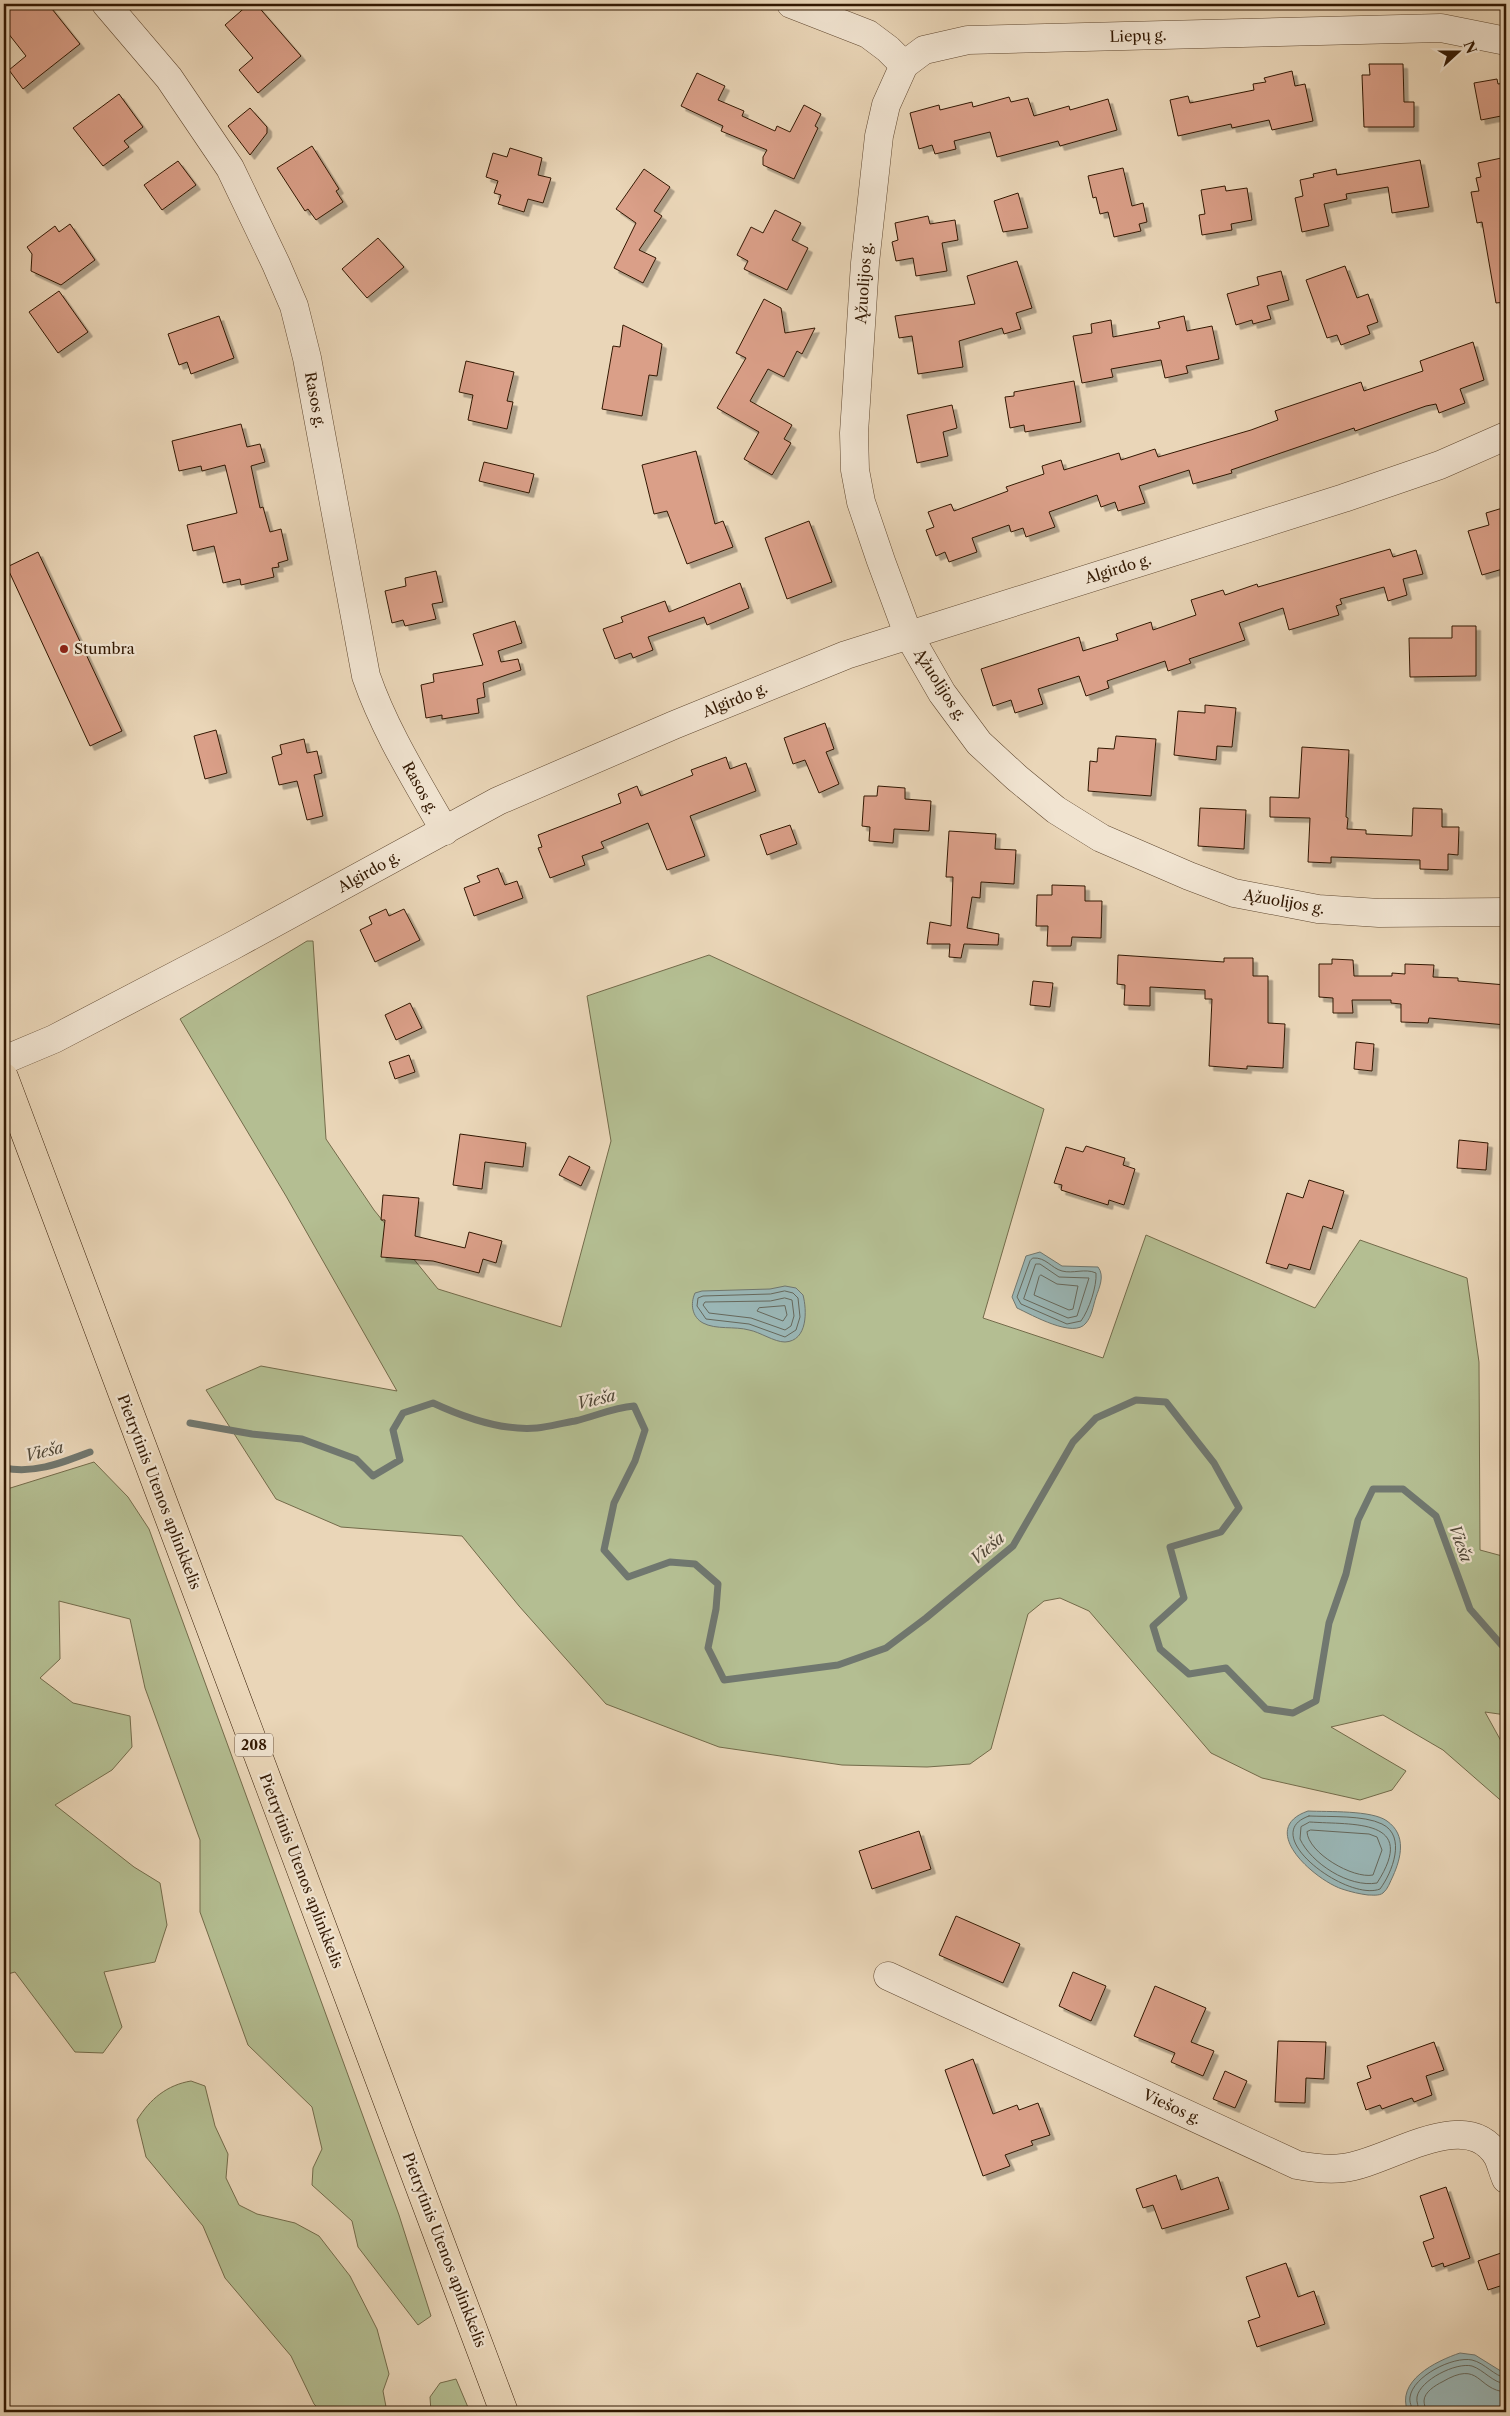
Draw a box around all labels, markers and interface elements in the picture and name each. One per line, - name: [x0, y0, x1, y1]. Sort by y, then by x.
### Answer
- street label: Liepų g.: [1109, 25, 1167, 46]
- north arrow: [1432, 28, 1482, 78]
- text: N: [1460, 38, 1481, 56]
- street label: Ąžuolijos g.: [851, 241, 876, 326]
- street label: Rasos g.: [301, 370, 330, 430]
- street label: Algirdo g.: [1081, 549, 1153, 588]
- place label: Stumbra: [74, 639, 135, 658]
- marker: Stumbra: [58, 643, 70, 655]
- street label: Ąžuolijos g.: [910, 644, 971, 724]
- street label: Algirdo g.: [699, 678, 770, 722]
- street label: Rasos g.: [398, 758, 443, 817]
- street label: Algirdo g.: [333, 847, 403, 897]
- street label: Ąžuolijos g.: [1241, 885, 1326, 918]
- water label: Vieša: [575, 1385, 618, 1413]
- street label: Pietrytinis Utenos aplinkkelis: [113, 1392, 206, 1592]
- water label: Vieša: [23, 1436, 66, 1465]
- water label: Vieša: [1445, 1521, 1477, 1565]
- water label: Vieša: [966, 1527, 1009, 1568]
- road number: 208: [235, 1734, 273, 1756]
- street label: Pietrytinis Utenos aplinkkelis: [255, 1771, 348, 1971]
- street label: Viešos g.: [1139, 2084, 1204, 2128]
- street label: Pietrytinis Utenos aplinkkelis: [398, 2150, 491, 2350]

